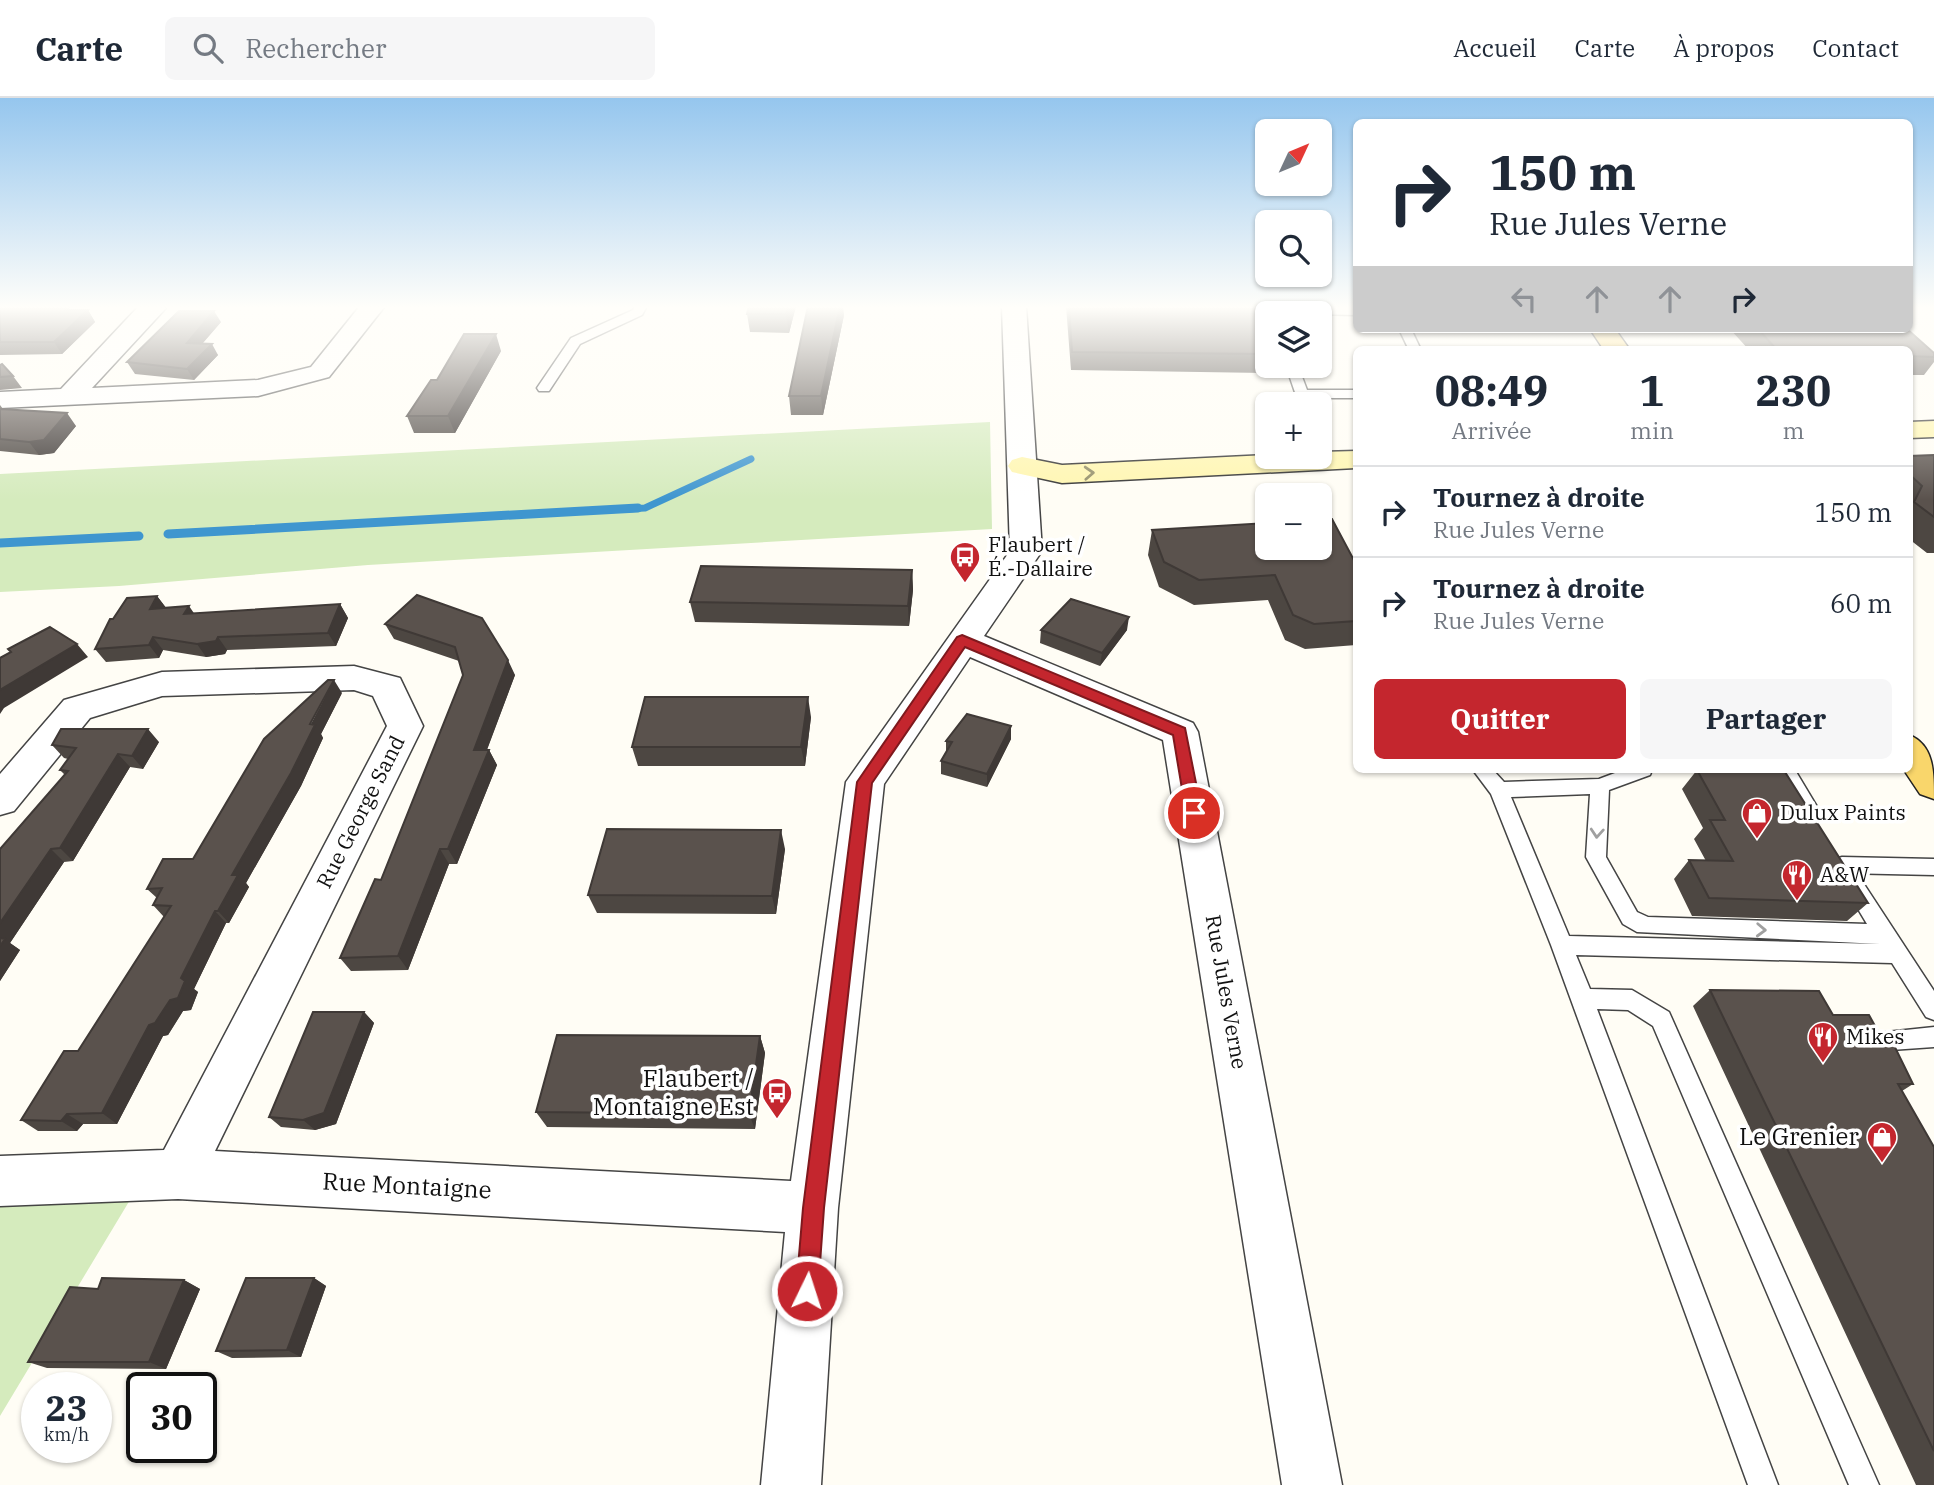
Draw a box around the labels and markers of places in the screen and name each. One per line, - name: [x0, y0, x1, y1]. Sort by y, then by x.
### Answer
- place label: Flaubert / É.-Dallaire: [988, 530, 1093, 582]
- bus stop icon: Flaubert / É.-Dallaire: [948, 540, 982, 584]
- pin: [1164, 783, 1224, 843]
- shop icon: Dulux Paints: [1740, 796, 1774, 840]
- place label: Dulux Paints: [1780, 798, 1906, 826]
- restaurant icon: A&W: [1780, 858, 1814, 902]
- place label: A&W: [1820, 860, 1869, 888]
- restaurant icon: Mikes: [1806, 1020, 1840, 1064]
- place label: Mikes: [1846, 1022, 1904, 1050]
- place label: Flaubert / Montaigne Est: [593, 1062, 754, 1122]
- bus stop icon: Flaubert / Montaigne Est: [760, 1076, 794, 1120]
- place label: Le Grenier: [1739, 1120, 1859, 1152]
- shop icon: Le Grenier: [1865, 1120, 1899, 1164]

